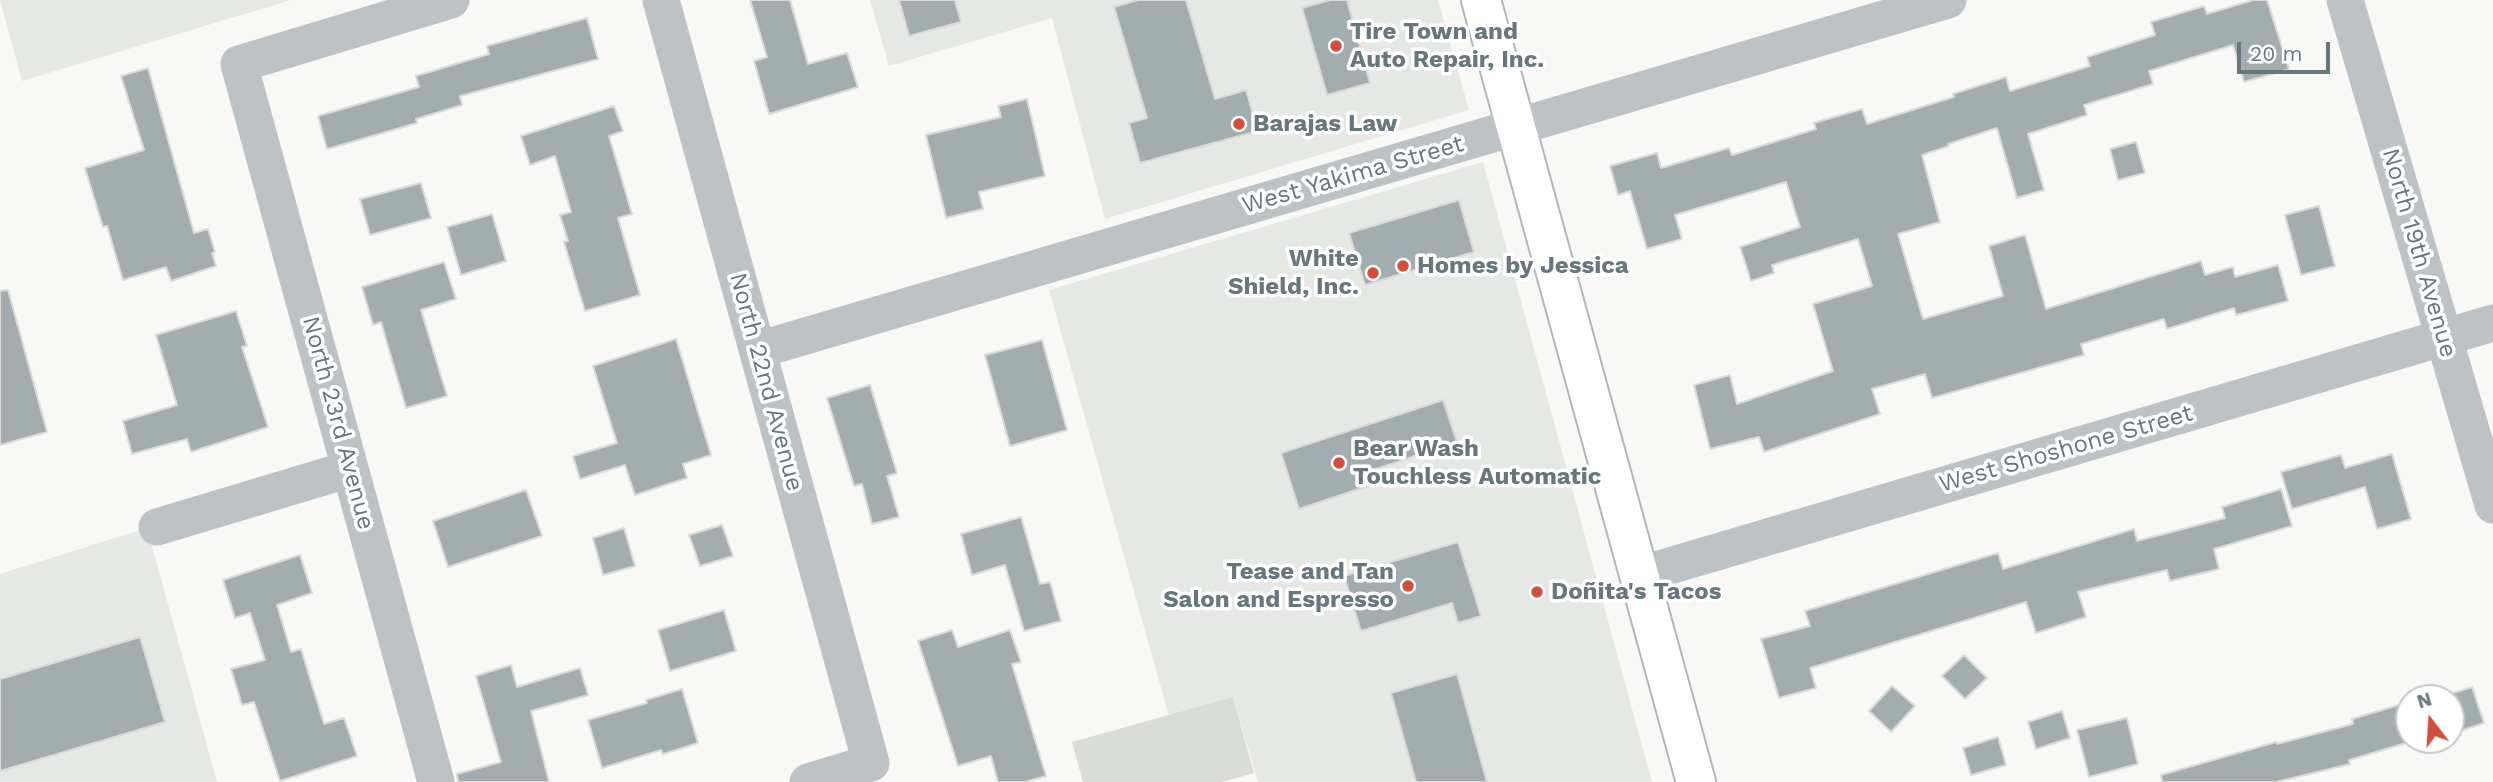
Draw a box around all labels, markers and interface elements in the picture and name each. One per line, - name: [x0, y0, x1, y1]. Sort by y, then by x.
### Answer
- place label: Tire Town and Auto Repair, Inc.: [1350, 18, 1544, 74]
- scale bar: [2241, 28, 2334, 72]
- marker: Tire Town and Auto Repair, Inc.: [1328, 38, 1344, 54]
- text: 20 m: [2250, 41, 2302, 66]
- place label: Barajas Law: [1253, 110, 1397, 138]
- marker: Barajas Law: [1231, 116, 1247, 132]
- street label: West Yakima Street: [1239, 130, 1467, 220]
- street label: North 19th Avenue: [2375, 145, 2463, 361]
- place label: White Shield, Inc.: [1228, 245, 1359, 301]
- place label: Homes by Jessica: [1417, 252, 1629, 280]
- marker: Homes by Jessica: [1395, 258, 1411, 274]
- marker: White Shield, Inc.: [1365, 265, 1381, 281]
- street label: North 22nd Avenue: [723, 270, 809, 494]
- street label: North 23rd Avenue: [296, 313, 380, 533]
- street label: West Shoshone Street: [1936, 399, 2196, 499]
- place label: Bear Wash Touchless Automatic: [1353, 435, 1601, 491]
- marker: Bear Wash Touchless Automatic: [1331, 455, 1347, 471]
- place label: Tease and Tan Salon and Espresso: [1163, 558, 1394, 614]
- marker: Tease and Tan Salon and Espresso: [1400, 578, 1416, 594]
- place label: Doñita's Tacos: [1551, 578, 1721, 606]
- marker: Doñita's Tacos: [1529, 584, 1545, 600]
- north arrow: [2395, 684, 2465, 754]
- text: N: [2414, 687, 2434, 713]

